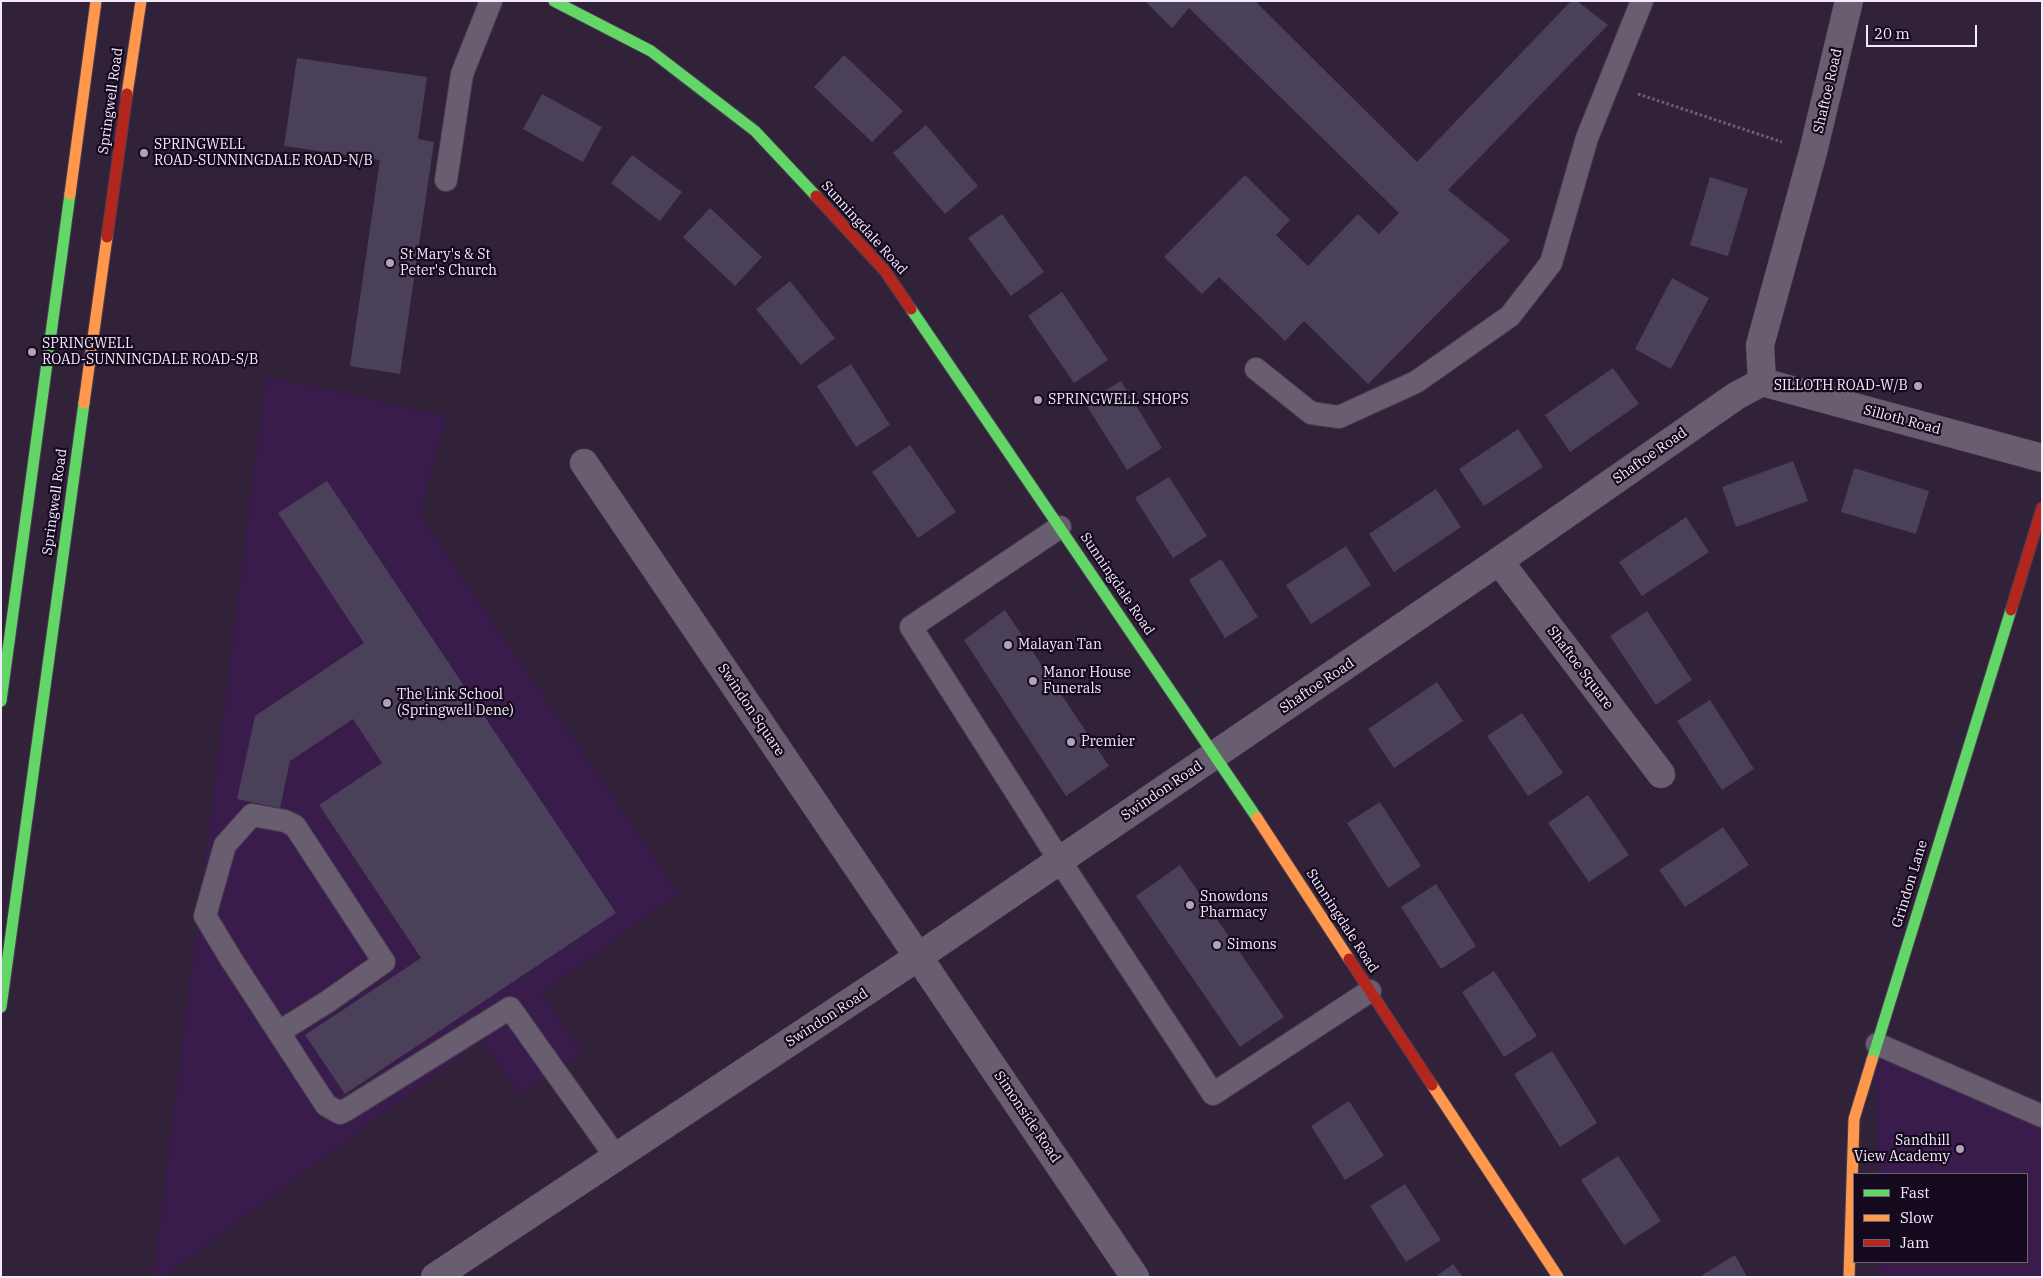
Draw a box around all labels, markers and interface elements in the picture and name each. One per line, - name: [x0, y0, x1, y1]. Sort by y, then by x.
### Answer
- scale bar: [1868, 15, 1979, 47]
- text: 20 m: [1874, 24, 1910, 43]
- street label: Springwell Road: [95, 47, 127, 155]
- street label: Shaftoe Road: [1810, 47, 1846, 135]
- place label: SPRINGWELL ROAD-SUNNINGDALE ROAD-N/B: [154, 137, 373, 170]
- marker: SPRINGWELL ROAD-SUNNINGDALE ROAD-N/B: [138, 147, 150, 159]
- street label: Sunningdale Road: [818, 178, 910, 278]
- place label: St Mary's & St Peter's Church: [400, 247, 497, 280]
- marker: St Mary's & St Peter's Church: [384, 257, 396, 269]
- place label: SPRINGWELL ROAD-SUNNINGDALE ROAD-S/B: [42, 336, 258, 368]
- marker: SPRINGWELL ROAD-SUNNINGDALE ROAD-S/B: [26, 346, 38, 358]
- place label: SILLOTH ROAD-W/B: [1774, 378, 1908, 394]
- marker: SILLOTH ROAD-W/B: [1912, 380, 1924, 392]
- place label: SPRINGWELL SHOPS: [1048, 392, 1189, 408]
- marker: SPRINGWELL SHOPS: [1032, 394, 1044, 406]
- street label: Silloth Road: [1862, 402, 1942, 438]
- street label: Shaftoe Road: [1610, 424, 1690, 488]
- street label: Springwell Road: [39, 448, 71, 556]
- street label: Sunningdale Road: [1076, 529, 1158, 639]
- street label: Shaftoe Square: [1543, 623, 1617, 713]
- place label: Malayan Tan: [1018, 637, 1102, 653]
- marker: Malayan Tan: [1002, 639, 1014, 651]
- street label: Shaftoe Road: [1276, 655, 1358, 717]
- street label: Swindon Square: [714, 661, 788, 759]
- place label: Manor House Funerals: [1043, 665, 1131, 698]
- marker: Manor House Funerals: [1027, 675, 1039, 687]
- place label: The Link School (Springwell Dene): [397, 687, 514, 720]
- marker: The Link School (Springwell Dene): [381, 697, 393, 709]
- place label: Premier: [1081, 734, 1135, 750]
- marker: Premier: [1065, 736, 1077, 748]
- street label: Swindon Road: [1118, 758, 1206, 824]
- street label: Grindon Lane: [1889, 838, 1931, 930]
- street label: Sunningdale Road: [1302, 866, 1382, 976]
- place label: Snowdons Pharmacy: [1200, 889, 1268, 922]
- marker: Snowdons Pharmacy: [1184, 899, 1196, 911]
- place label: Simons: [1227, 937, 1277, 953]
- marker: Simons: [1211, 939, 1223, 951]
- street label: Swindon Road: [783, 985, 871, 1051]
- street label: Simonside Road: [990, 1068, 1064, 1166]
- place label: Sandhill View Academy: [1854, 1133, 1950, 1166]
- marker: Sandhill View Academy: [1954, 1143, 1966, 1155]
- legend: [1853, 1173, 2028, 1263]
- text: Fast: [1900, 1183, 1930, 1202]
- text: Slow: [1900, 1208, 1933, 1227]
- text: Jam: [1900, 1233, 1929, 1252]

